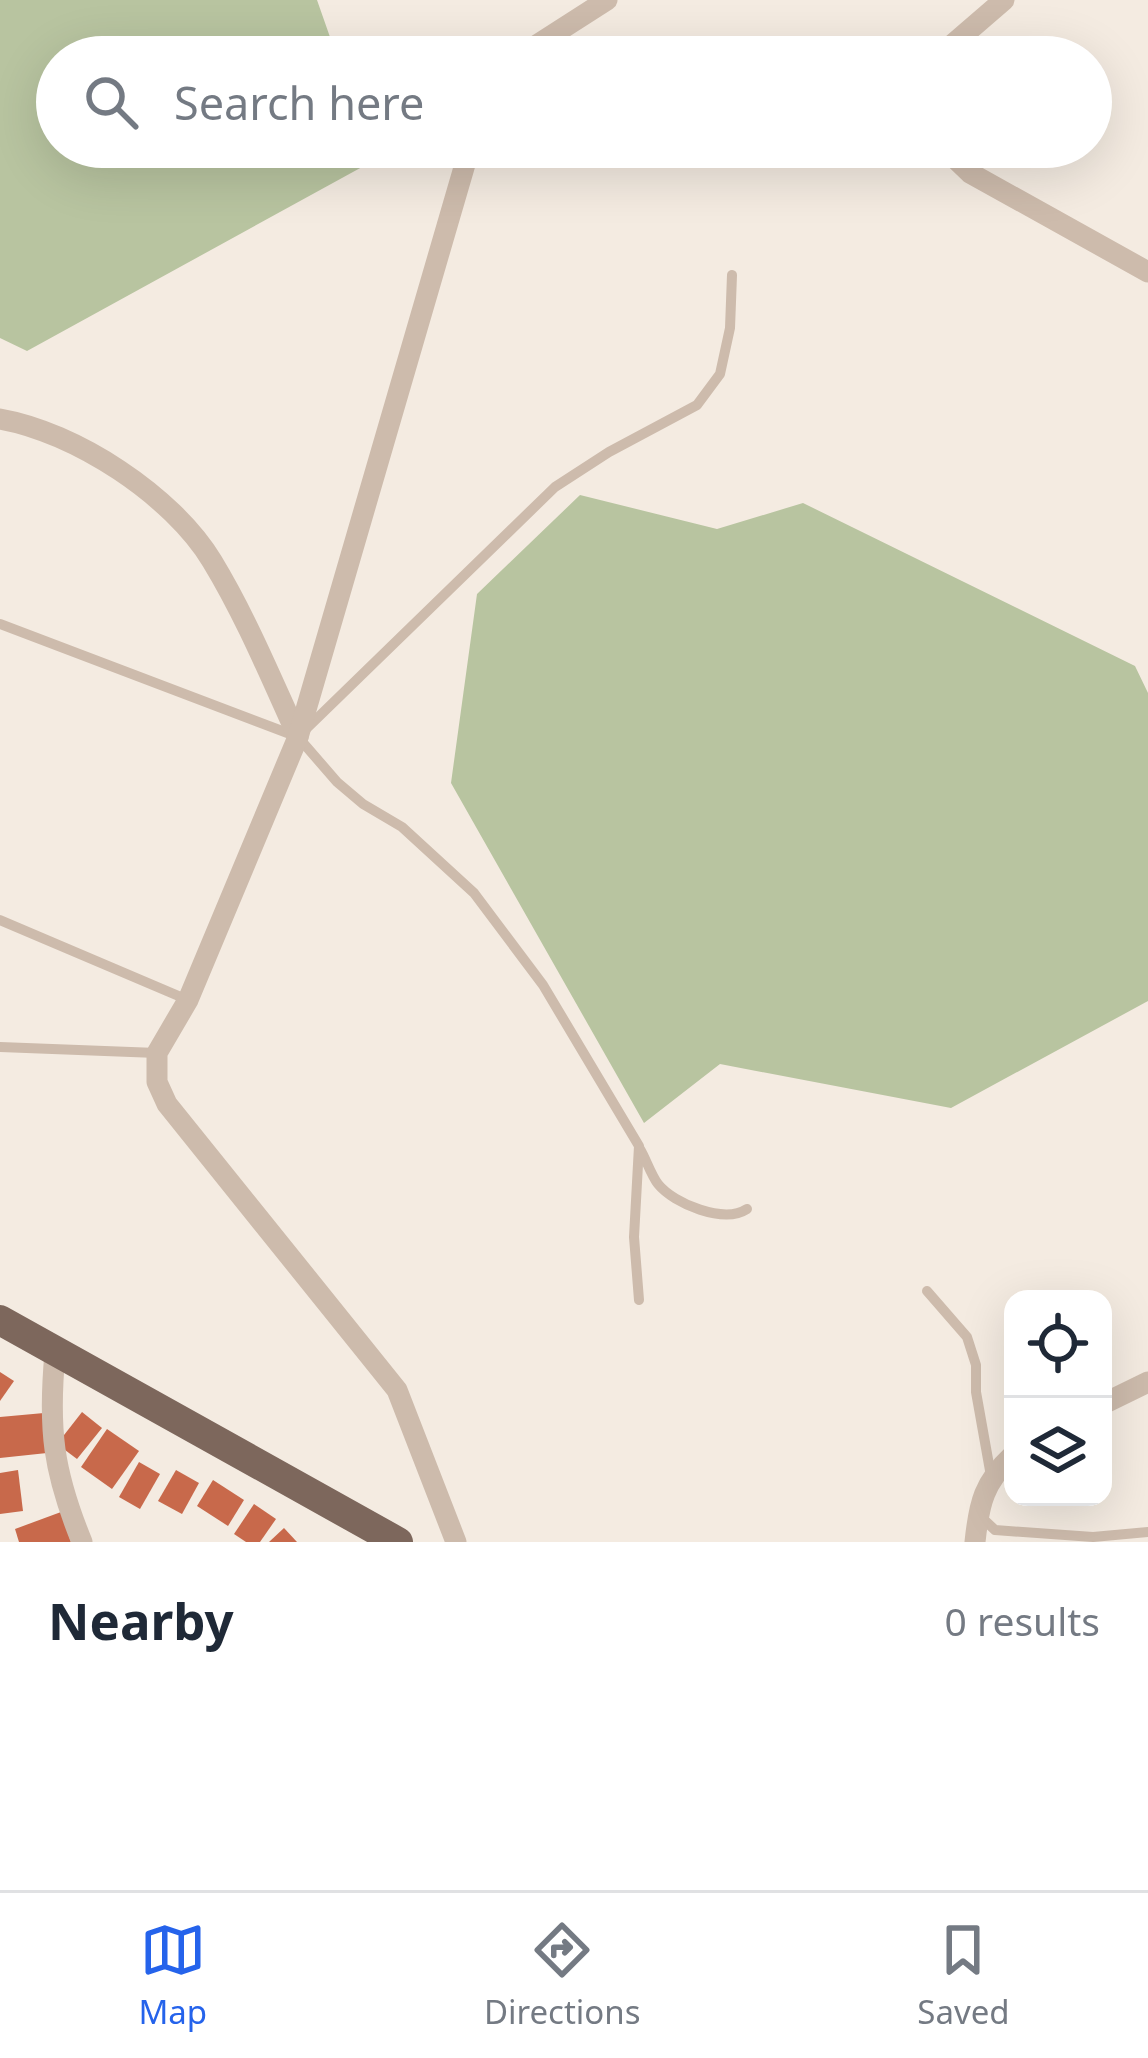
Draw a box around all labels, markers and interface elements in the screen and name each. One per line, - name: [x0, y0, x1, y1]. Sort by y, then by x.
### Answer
- search box: [36, 36, 1112, 168]
- icon: search: [78, 69, 144, 135]
- text: Search here: [174, 72, 424, 133]
- map controls: [1004, 1290, 1112, 1506]
- button: locate: [1004, 1290, 1112, 1398]
- button: layers: [1004, 1398, 1112, 1506]
- text: Nearby: [48, 1585, 234, 1655]
- text: 0 results: [945, 1594, 1100, 1647]
- tab: Map: [138, 1917, 207, 2034]
- tab: Directions: [484, 1917, 641, 2034]
- tab: Saved: [917, 1917, 1010, 2034]

